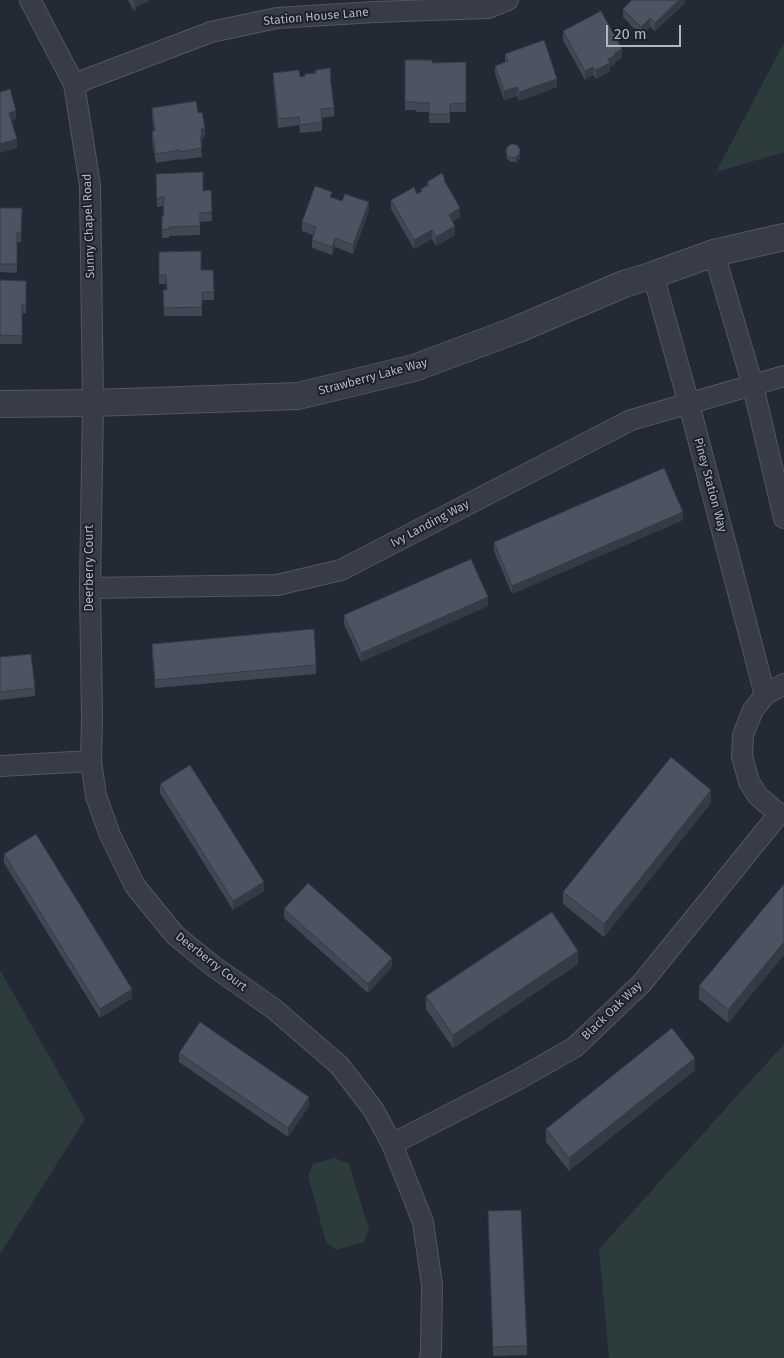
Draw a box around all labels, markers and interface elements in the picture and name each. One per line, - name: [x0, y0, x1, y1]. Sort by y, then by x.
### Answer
- street label: Station House Lane: [263, 5, 369, 29]
- scale bar: [609, 15, 684, 47]
- text: 20 m: [614, 25, 647, 43]
- street label: Sunny Chapel Road: [80, 173, 98, 279]
- street label: Strawberry Lake Way: [317, 356, 429, 398]
- street label: Piney Station Way: [690, 436, 730, 534]
- street label: Ivy Landing Way: [388, 497, 472, 551]
- street label: Deerberry Court: [83, 525, 97, 611]
- street label: Deerberry Court: [172, 930, 250, 994]
- street label: Black Oak Way: [579, 979, 645, 1043]

